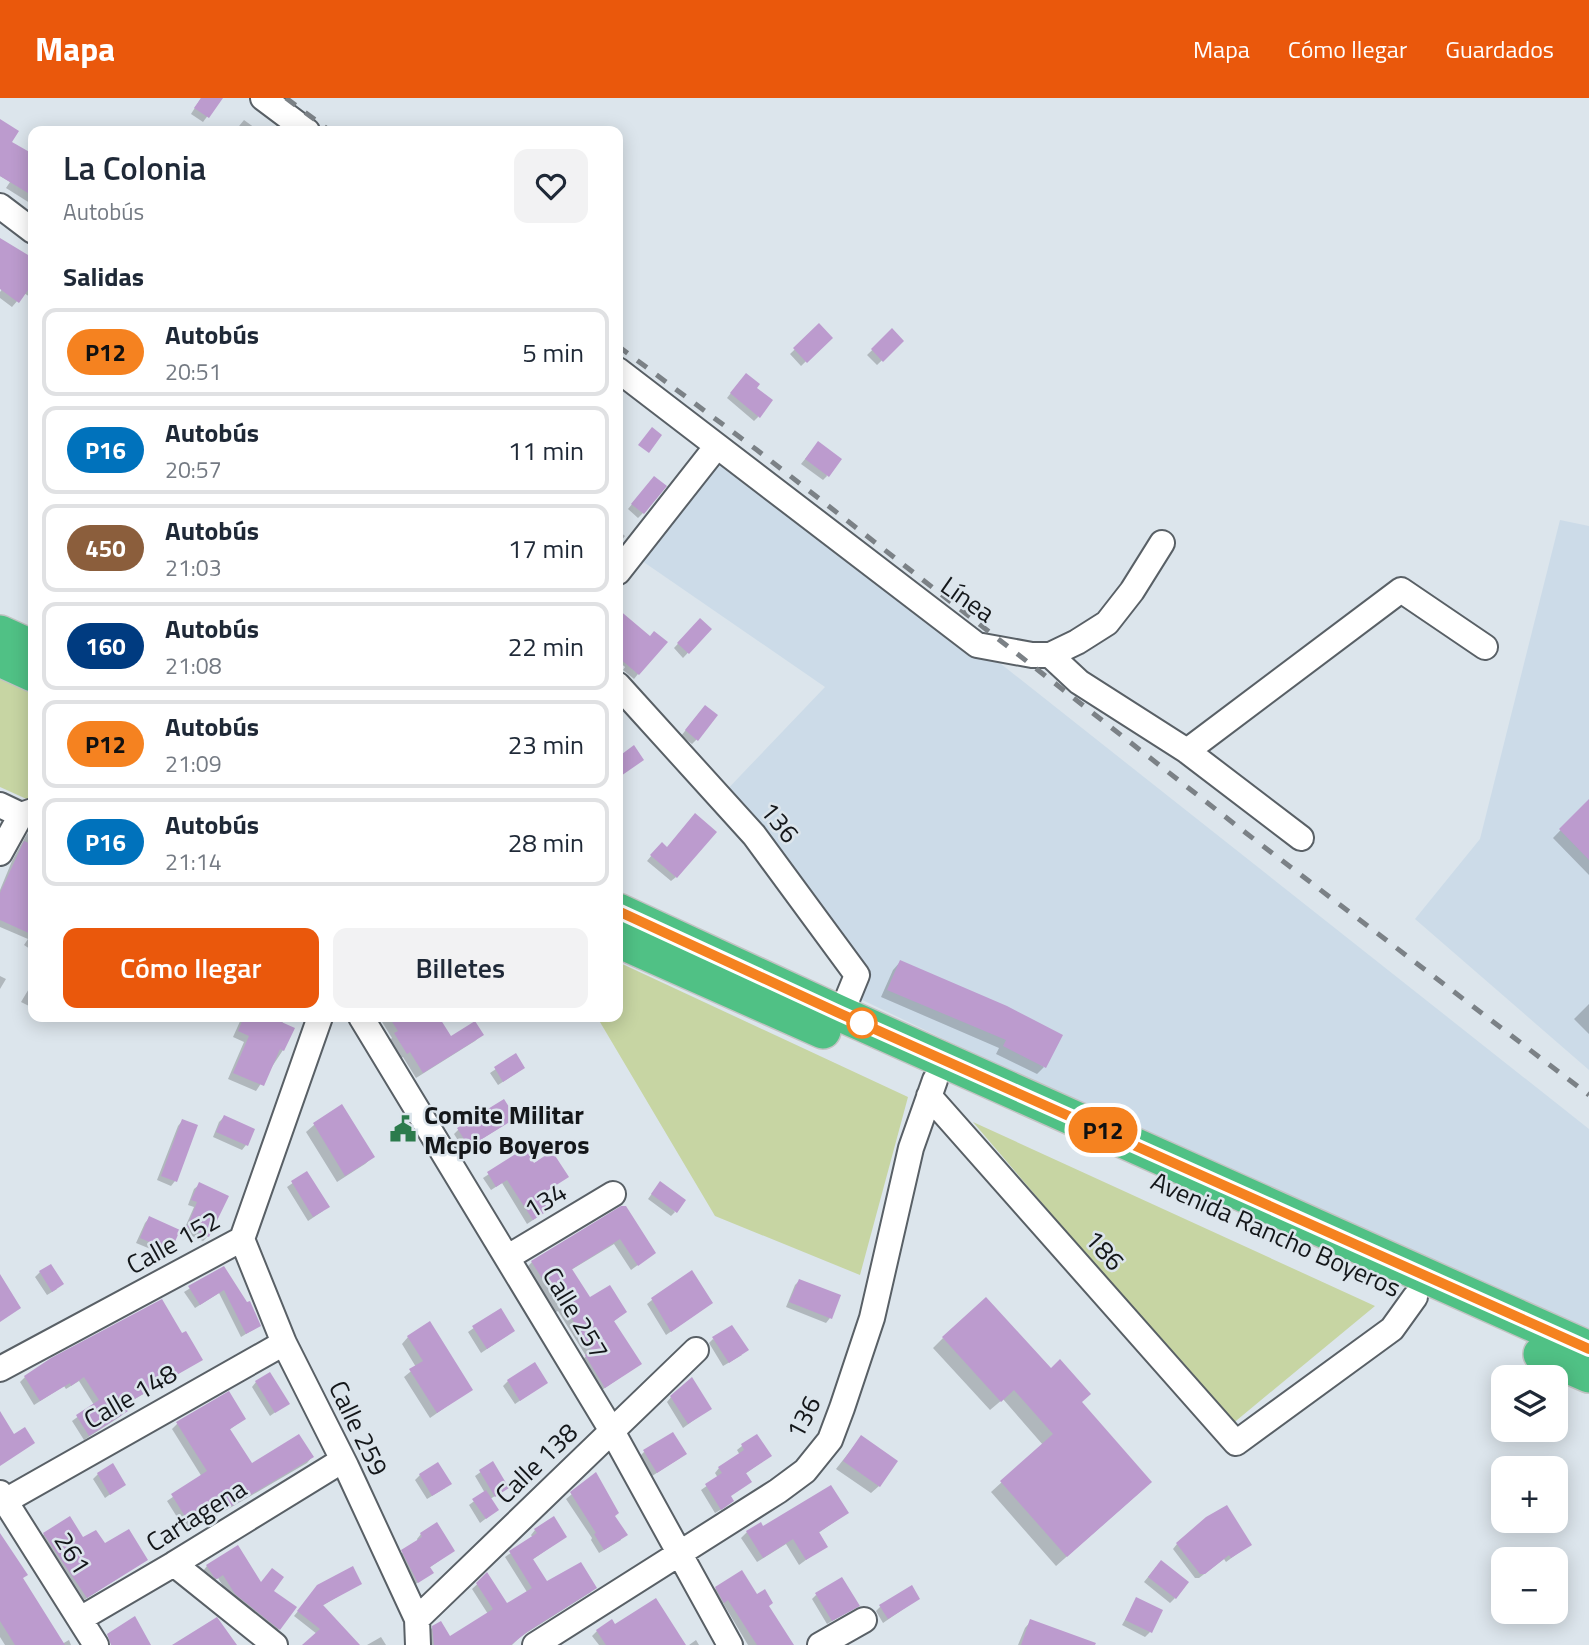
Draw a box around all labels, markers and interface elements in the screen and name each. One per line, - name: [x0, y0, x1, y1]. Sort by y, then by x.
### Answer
- text: Mapa: [35, 24, 115, 74]
- text: Mapa: [1193, 31, 1250, 67]
- text: Cómo llegar: [1288, 31, 1407, 67]
- text: Guardados: [1445, 31, 1554, 67]
- text: La Colonia: [63, 143, 206, 193]
- button: heart: [514, 149, 588, 223]
- text: Autobús: [63, 194, 144, 229]
- text: Salidas: [63, 257, 144, 296]
- text: Autobús: [165, 315, 259, 354]
- text: 5 min: [522, 333, 584, 372]
- text: P12: [85, 334, 126, 370]
- text: 20:51: [165, 354, 222, 389]
- text: Autobús: [165, 413, 259, 452]
- text: 11 min: [508, 431, 584, 470]
- text: P16: [85, 432, 126, 468]
- text: 20:57: [165, 452, 222, 487]
- text: Autobús: [165, 511, 259, 550]
- text: 17 min: [508, 529, 584, 568]
- text: 450: [85, 530, 126, 566]
- text: 21:03: [165, 550, 222, 585]
- street label: Línea: [933, 566, 1003, 632]
- text: Autobús: [165, 609, 259, 648]
- text: 22 min: [508, 627, 584, 666]
- text: 160: [85, 628, 126, 664]
- text: 21:08: [165, 648, 222, 683]
- text: Autobús: [165, 707, 259, 746]
- text: 23 min: [508, 725, 584, 764]
- text: P12: [85, 726, 126, 762]
- text: 21:09: [165, 746, 222, 781]
- street label: 136: [751, 793, 809, 851]
- text: Autobús: [165, 805, 259, 844]
- text: 28 min: [508, 823, 584, 862]
- text: P16: [85, 824, 126, 860]
- text: 21:14: [165, 844, 222, 879]
- button: Cómo llegar: [63, 928, 319, 1008]
- button: Billetes: [333, 928, 588, 1008]
- unlabelled marker: [847, 1008, 877, 1038]
- place label: Comite Militar Mcpio Boyeros: [424, 1095, 589, 1164]
- line badge: P12: [1063, 1107, 1143, 1153]
- text: P12: [1082, 1112, 1124, 1148]
- public building icon: Comite Militar Mcpio Boyeros: [388, 1114, 418, 1144]
- street label: Avenida Rancho Boyeros: [1145, 1161, 1407, 1307]
- street label: 134: [516, 1172, 574, 1228]
- street label: Calle 152: [119, 1200, 227, 1284]
- street label: 186: [1076, 1221, 1134, 1279]
- street label: Calle 257: [533, 1259, 619, 1367]
- street label: Calle 148: [76, 1354, 184, 1438]
- map controls: [1491, 1365, 1568, 1624]
- button: layers: [1491, 1365, 1568, 1442]
- street label: Calle 259: [319, 1374, 399, 1482]
- street label: 136: [776, 1389, 830, 1445]
- street label: Calle 138: [486, 1414, 586, 1512]
- button: +: [1491, 1456, 1568, 1533]
- street label: Cartagena: [138, 1469, 254, 1561]
- street label: 261: [45, 1524, 101, 1582]
- button: −: [1491, 1547, 1568, 1624]

